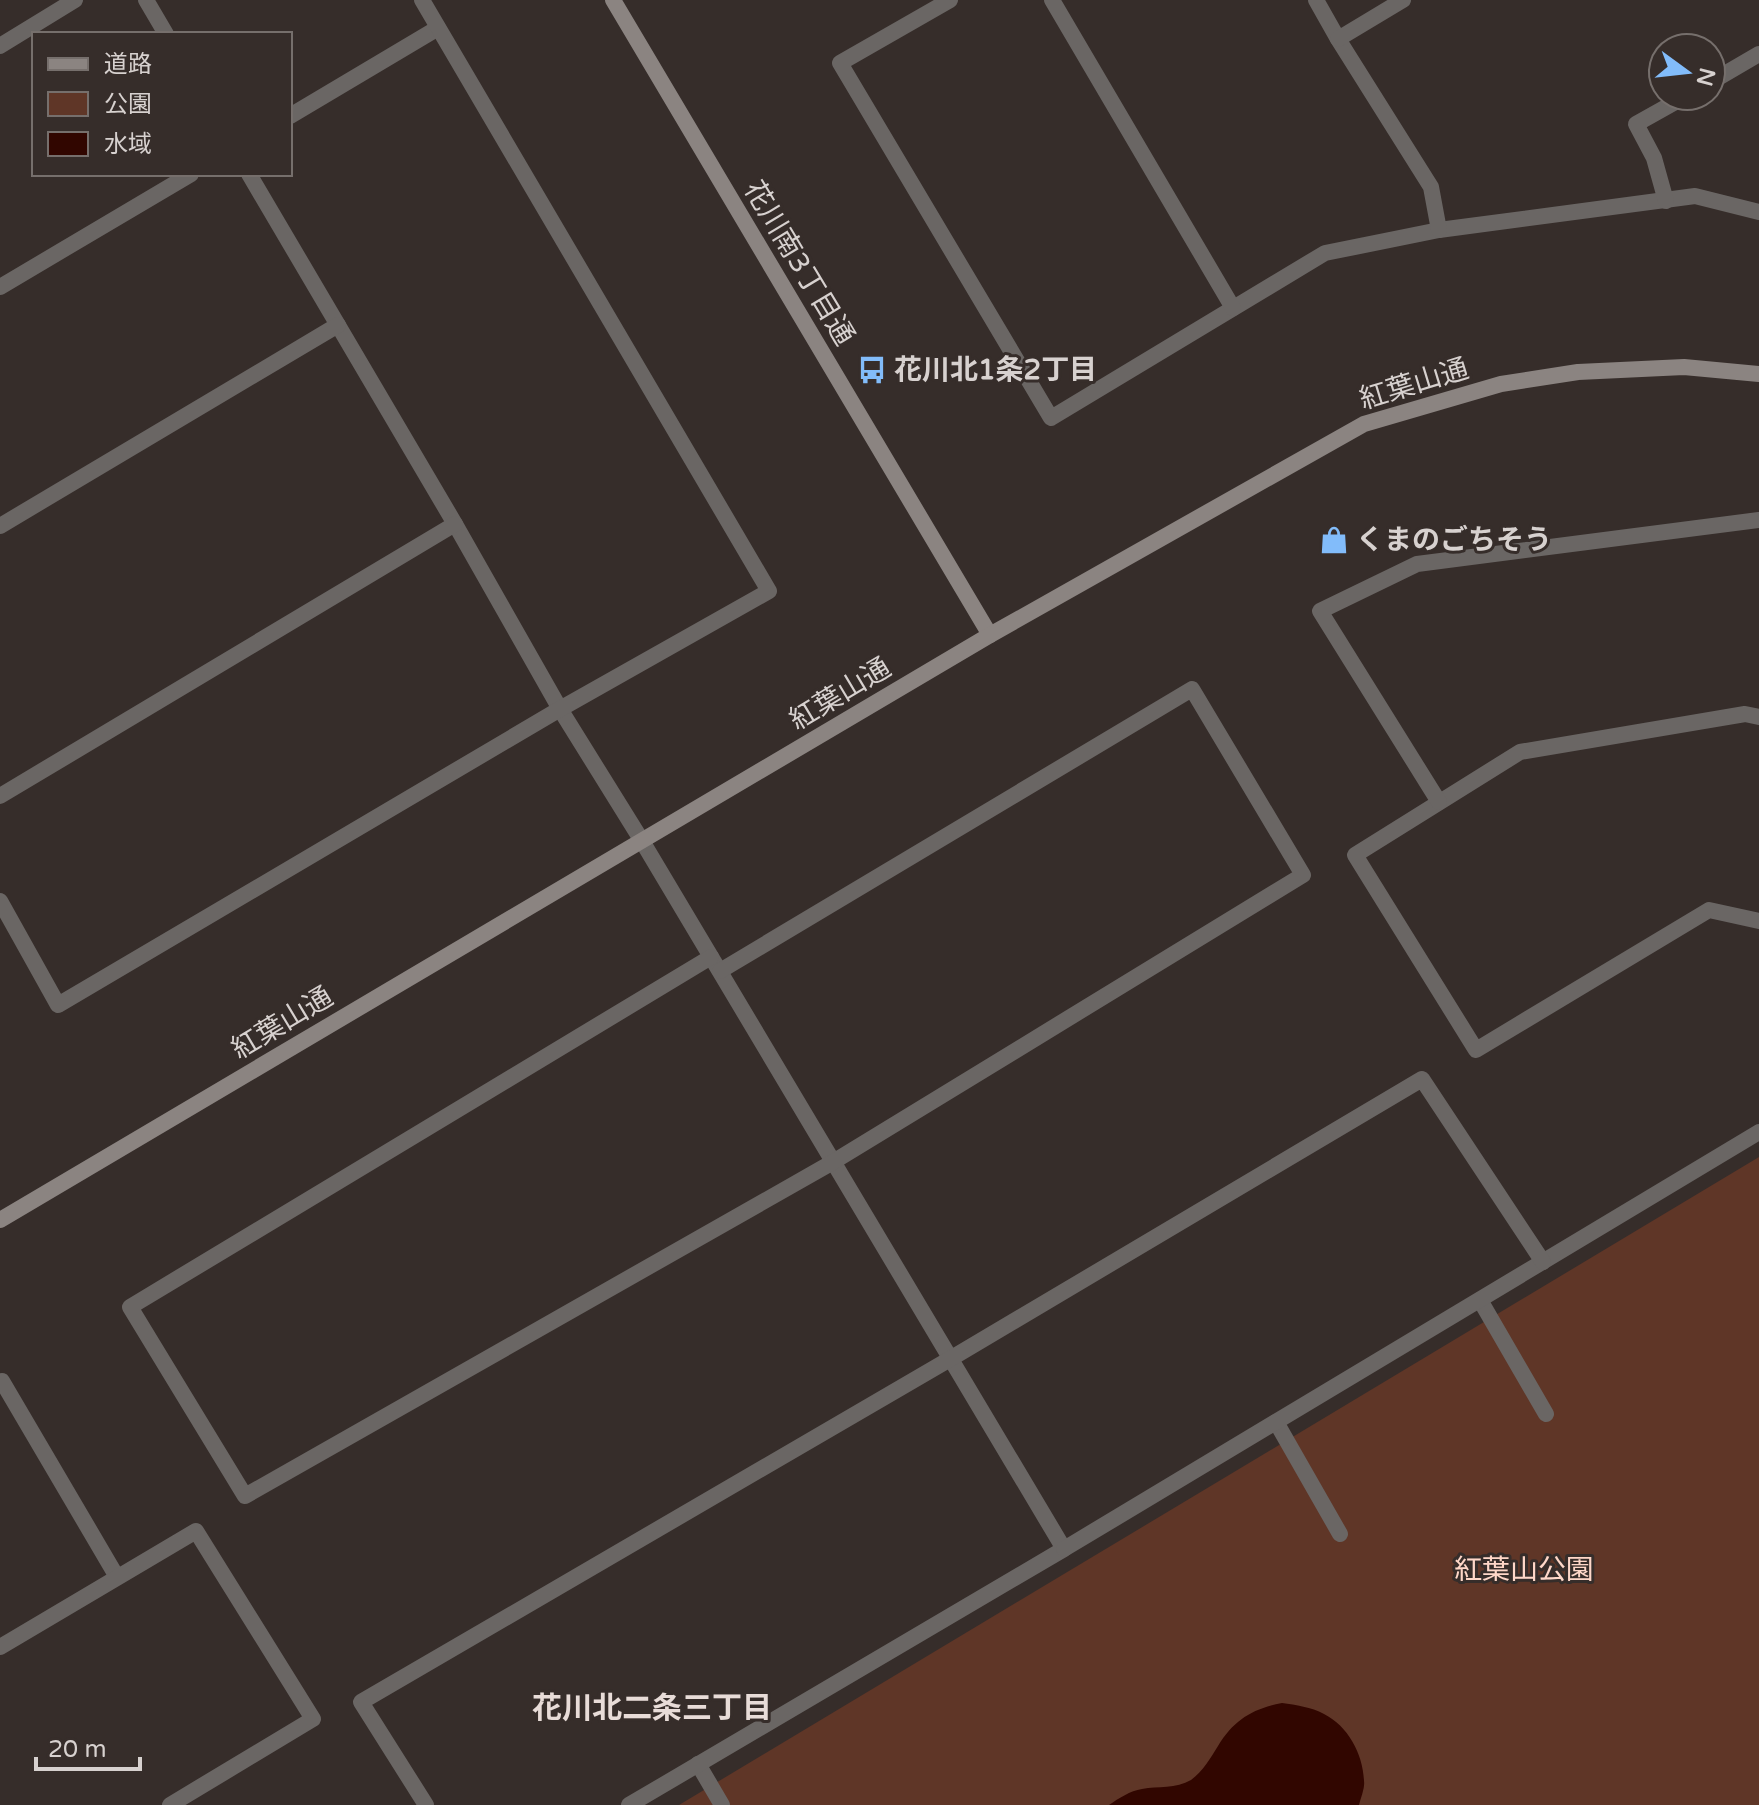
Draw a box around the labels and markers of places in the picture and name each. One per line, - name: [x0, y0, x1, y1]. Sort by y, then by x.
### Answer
- place label: 花川北1条2丁目: [894, 353, 1097, 387]
- bus stop icon: 花川北1条2丁目: [857, 355, 887, 385]
- place label: くまのごちそう: [1356, 523, 1552, 557]
- shop icon: くまのごちそう: [1319, 525, 1349, 555]

